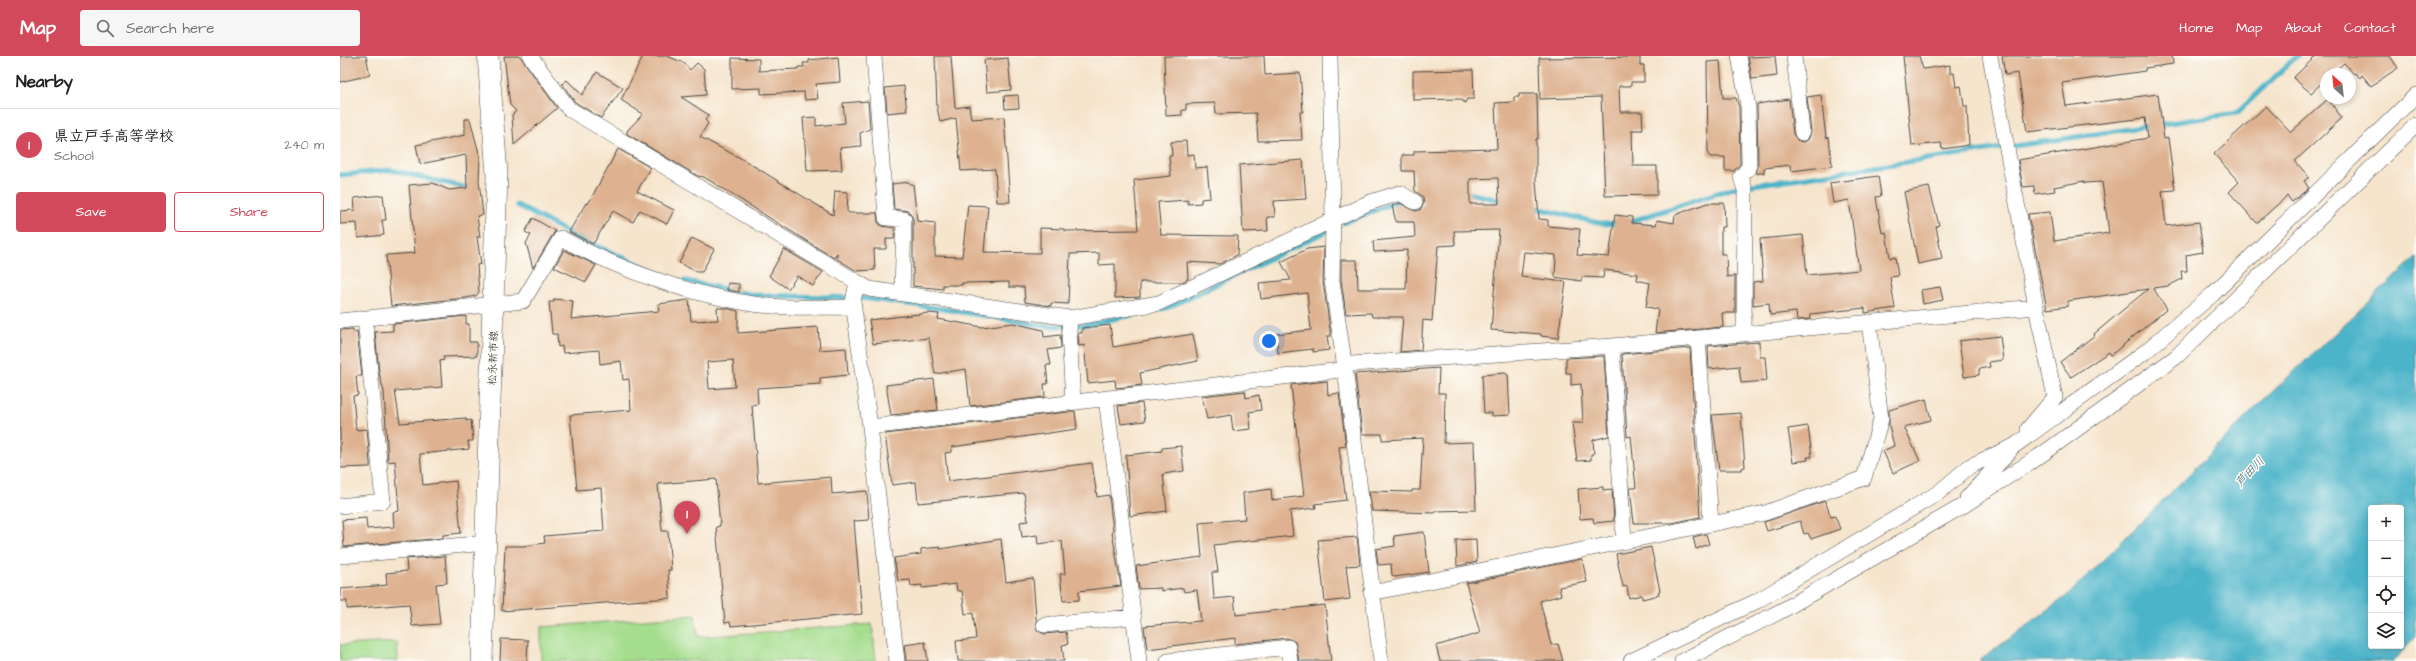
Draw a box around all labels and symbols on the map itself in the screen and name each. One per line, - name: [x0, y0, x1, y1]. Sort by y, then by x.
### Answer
- north arrow: [2320, 68, 2356, 104]
- street label: 松永新市線: [485, 330, 501, 386]
- your location: [1259, 331, 1279, 351]
- water label: 芦田川: [2232, 453, 2268, 491]
- pin: 1: [674, 501, 700, 534]

